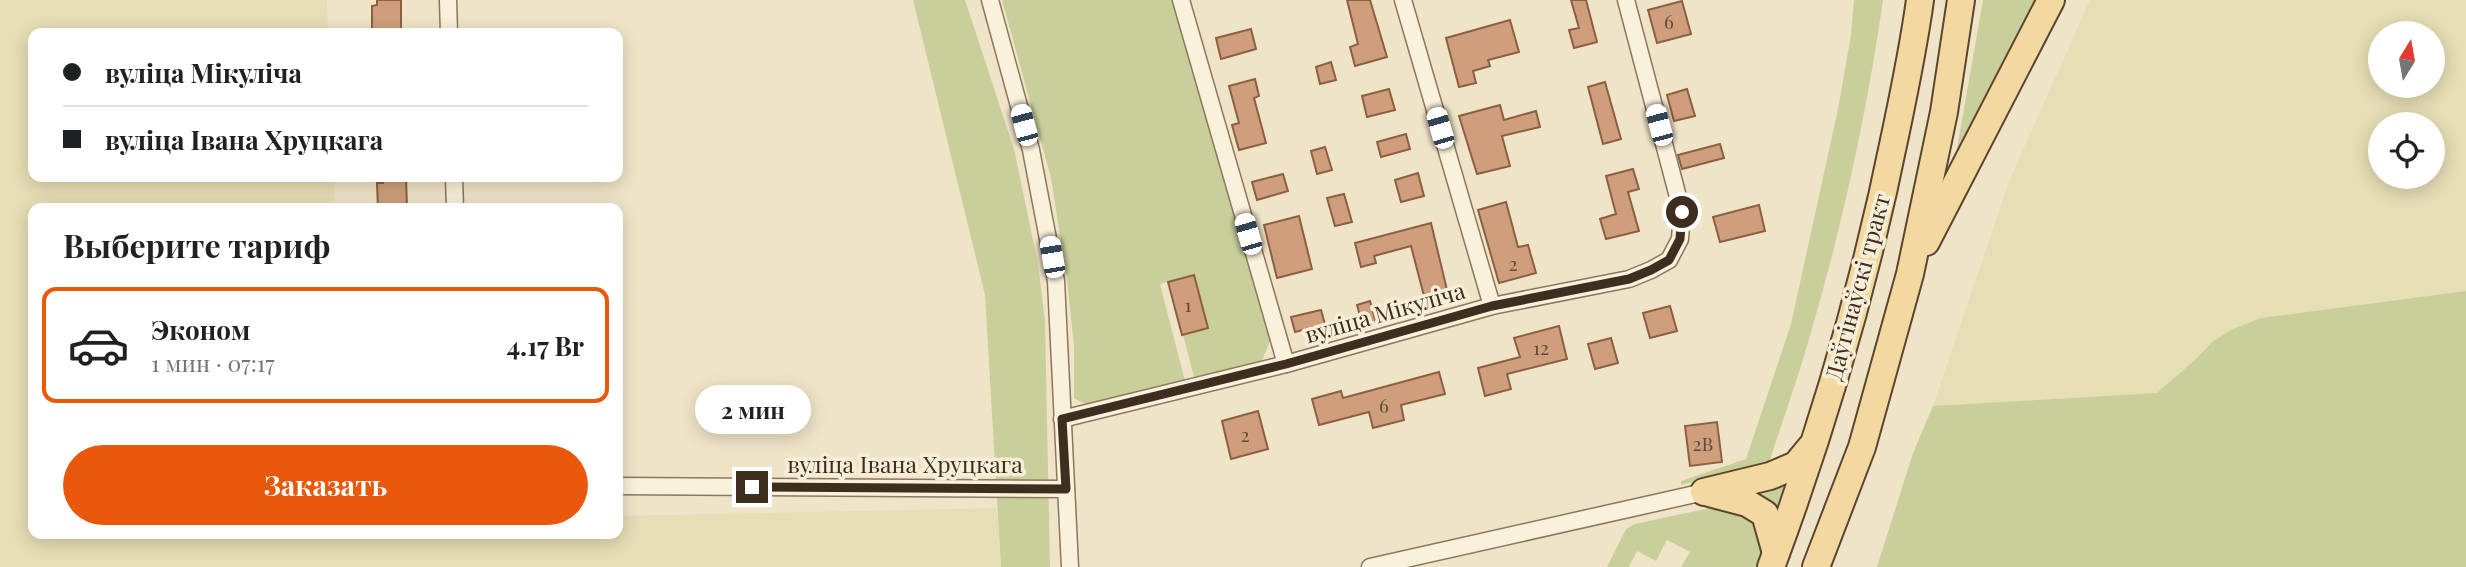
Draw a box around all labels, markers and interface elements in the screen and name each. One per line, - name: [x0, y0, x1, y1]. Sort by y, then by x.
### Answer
- house number: 6: [1664, 8, 1674, 34]
- north arrow: [2368, 21, 2445, 98]
- map controls: [2368, 21, 2445, 189]
- text: вуліца Мікуліча: [105, 55, 302, 90]
- car: [1009, 102, 1040, 148]
- car: [1644, 102, 1675, 148]
- car: [1425, 105, 1456, 151]
- button: locate: [2368, 112, 2445, 189]
- text: вуліца Івана Хруцкага: [105, 122, 383, 157]
- street label: Даўгінаўскі тракт: [1817, 190, 1896, 383]
- route start: [1666, 196, 1698, 228]
- car: [1233, 211, 1264, 257]
- text: Выберите тариф: [63, 223, 330, 266]
- car: [1039, 234, 1066, 280]
- house number: 2: [1508, 250, 1518, 276]
- street label: вуліца Мікуліча: [1301, 274, 1469, 349]
- house number: 1: [1184, 291, 1192, 317]
- text: Эконом: [151, 312, 250, 347]
- icon: car: [67, 314, 130, 377]
- text: 4.17 Br: [506, 328, 584, 363]
- house number: 12: [1533, 334, 1549, 360]
- text: 1 мин · 07:17: [151, 347, 275, 378]
- callout: 2 мин: [694, 386, 810, 434]
- house number: 6: [1379, 392, 1389, 418]
- text: 2 мин: [721, 394, 785, 425]
- house number: 2: [1240, 421, 1250, 447]
- house number: 2В: [1693, 430, 1713, 456]
- button: Заказать: [63, 445, 588, 525]
- street label: вуліца Івана Хруцкага: [787, 448, 1023, 479]
- route end: [736, 471, 768, 503]

